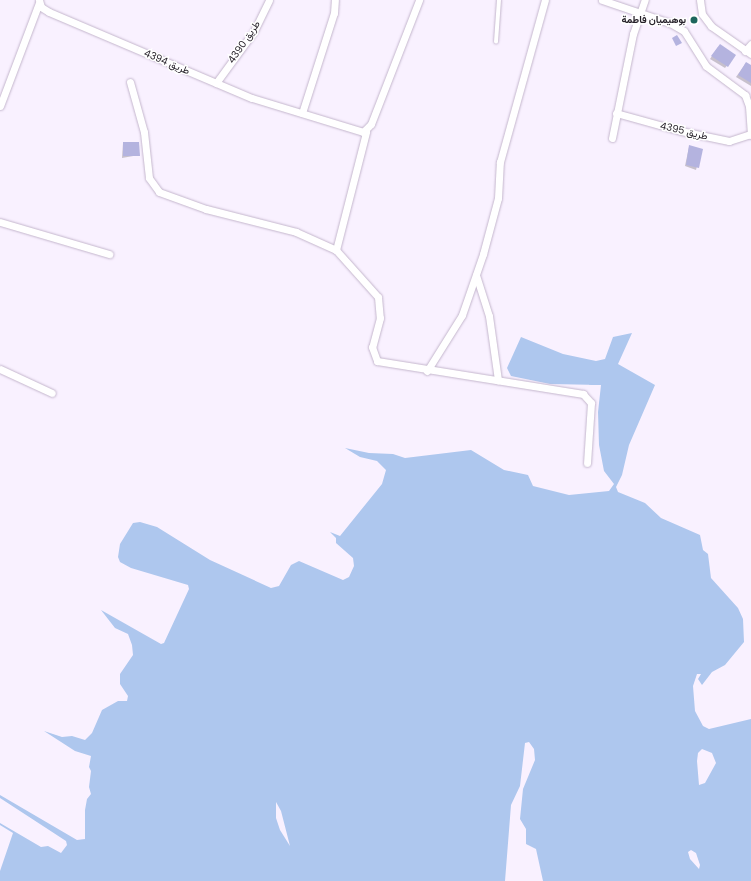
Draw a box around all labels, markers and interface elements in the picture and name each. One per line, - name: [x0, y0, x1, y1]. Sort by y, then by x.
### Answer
- place label: بوهيميان فاطمة: [621, 14, 686, 26]
- marker: بوهيميان فاطمة: [689, 15, 699, 25]
- street label: طريق 4390: [225, 18, 263, 66]
- street label: طريق 4394: [142, 47, 192, 77]
- street label: طريق 4395: [659, 120, 709, 142]

